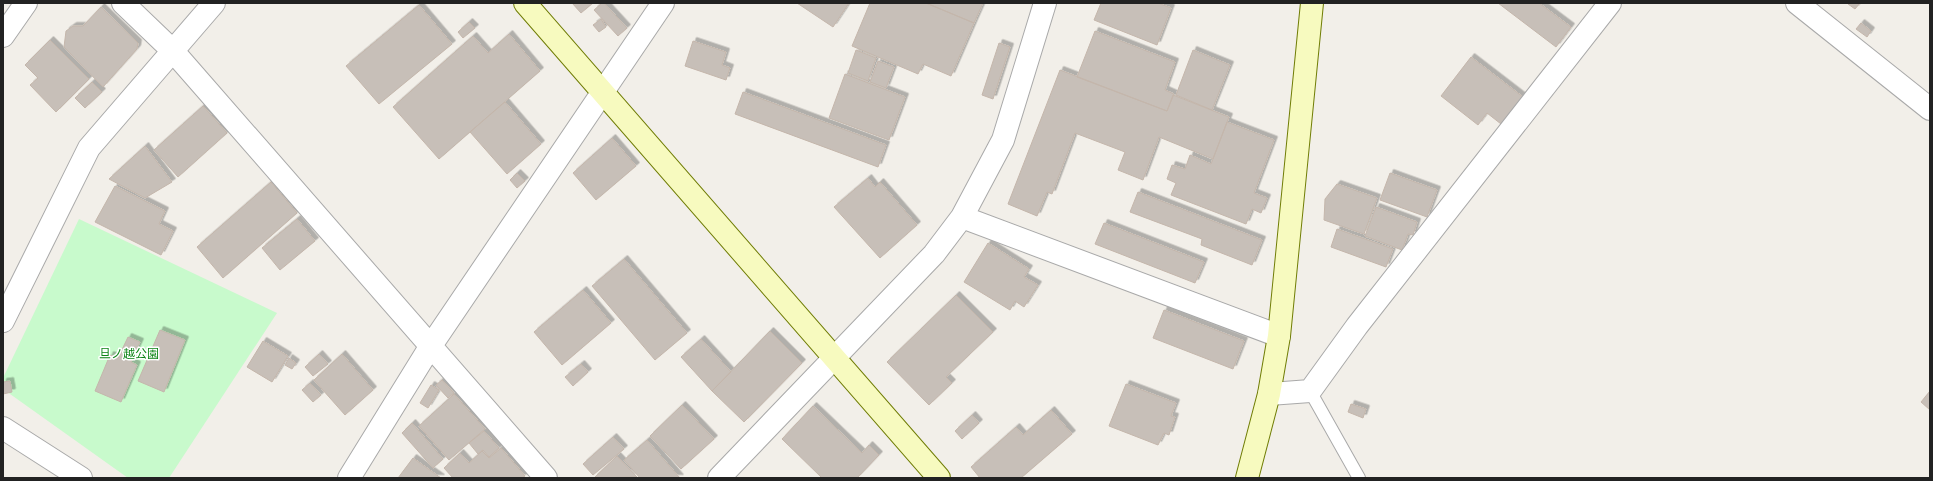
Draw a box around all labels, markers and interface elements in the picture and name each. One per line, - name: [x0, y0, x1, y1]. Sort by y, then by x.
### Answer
- park label: 旦ノ越公園: [99, 346, 159, 361]

